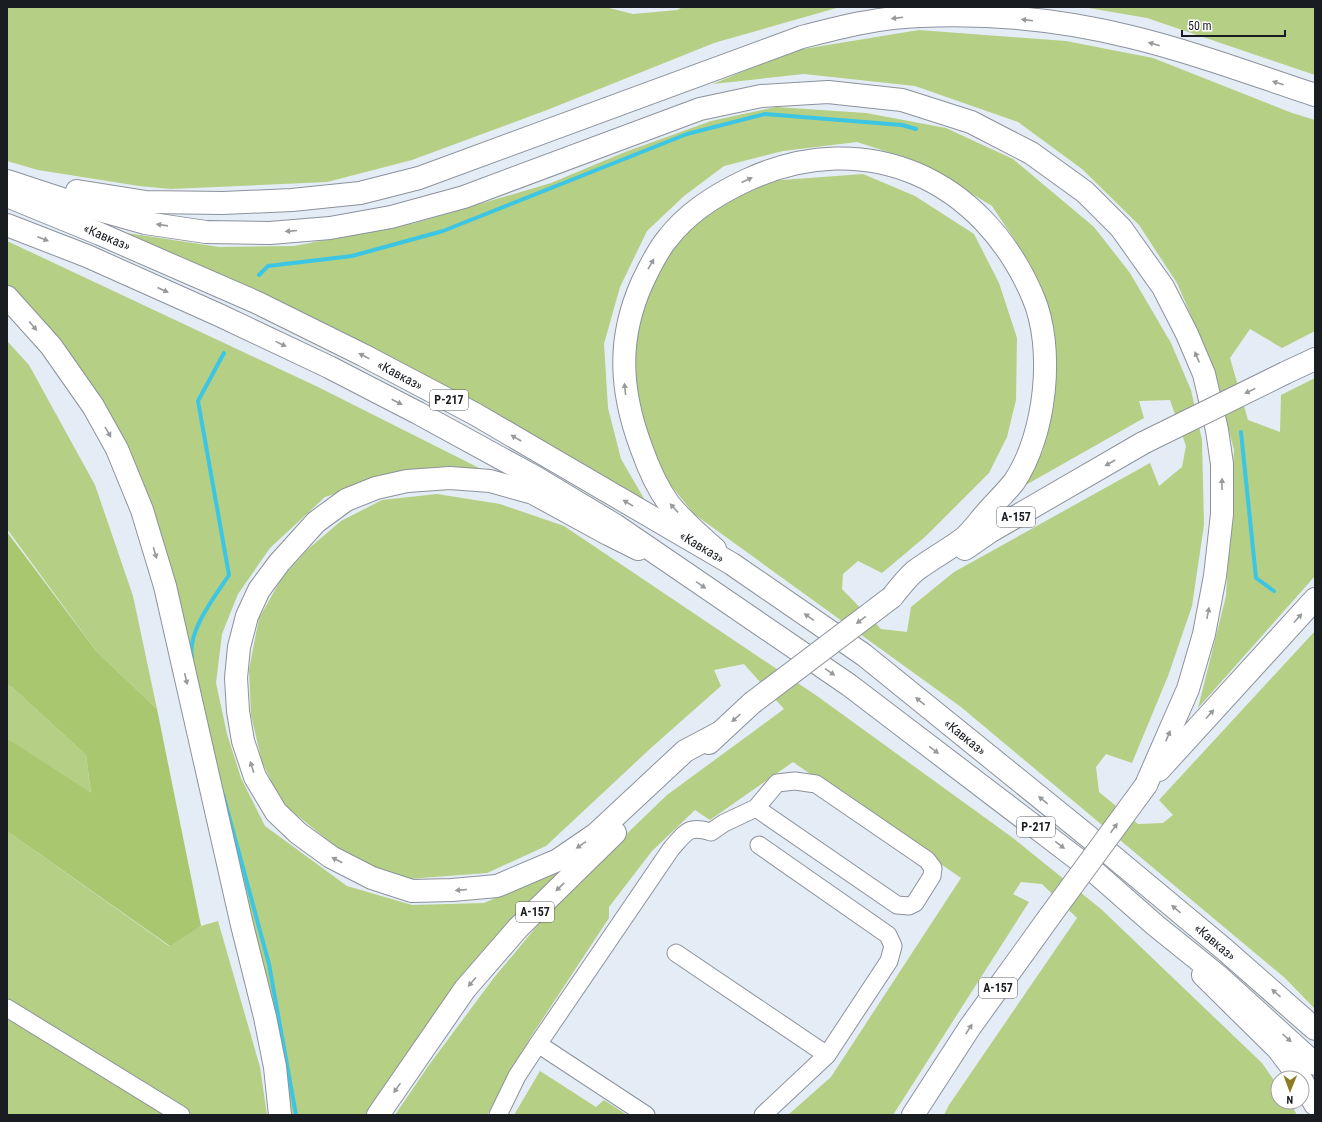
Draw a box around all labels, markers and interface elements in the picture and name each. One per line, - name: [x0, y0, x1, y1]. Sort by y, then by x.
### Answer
- scale bar: [1182, 12, 1285, 38]
- one-way arrow: [891, 15, 903, 22]
- one-way arrow: [1020, 17, 1033, 23]
- text: 50 m: [1188, 19, 1212, 33]
- one-way arrow: [1148, 41, 1160, 47]
- one-way arrow: [1272, 80, 1284, 86]
- one-way arrow: [741, 177, 752, 183]
- street label: «Кавказ»: [81, 220, 133, 254]
- one-way arrow: [156, 222, 168, 228]
- one-way arrow: [285, 228, 297, 235]
- one-way arrow: [38, 237, 50, 243]
- one-way arrow: [647, 259, 655, 269]
- one-way arrow: [157, 287, 169, 293]
- one-way arrow: [29, 321, 38, 331]
- one-way arrow: [275, 341, 287, 347]
- one-way arrow: [1194, 352, 1200, 363]
- one-way arrow: [359, 353, 370, 359]
- street label: «Кавказ»: [375, 357, 425, 393]
- one-way arrow: [622, 383, 629, 395]
- one-way arrow: [1244, 387, 1255, 394]
- road number: Р-217: [430, 390, 468, 410]
- one-way arrow: [392, 399, 403, 406]
- one-way arrow: [104, 426, 111, 438]
- one-way arrow: [510, 434, 522, 441]
- one-way arrow: [1104, 459, 1116, 466]
- one-way arrow: [1219, 477, 1225, 490]
- one-way arrow: [622, 500, 634, 507]
- one-way arrow: [669, 503, 678, 513]
- road number: А-157: [997, 507, 1035, 527]
- street label: «Кавказ»: [677, 528, 727, 566]
- one-way arrow: [152, 547, 158, 559]
- one-way arrow: [695, 582, 707, 589]
- one-way arrow: [1205, 607, 1211, 619]
- one-way arrow: [1293, 613, 1303, 623]
- one-way arrow: [803, 614, 815, 621]
- one-way arrow: [855, 616, 866, 624]
- one-way arrow: [825, 668, 835, 676]
- one-way arrow: [183, 673, 189, 685]
- one-way arrow: [915, 696, 926, 705]
- one-way arrow: [1206, 709, 1215, 719]
- one-way arrow: [730, 713, 741, 722]
- street label: «Кавказ»: [941, 716, 989, 758]
- one-way arrow: [1165, 731, 1171, 742]
- one-way arrow: [929, 745, 940, 754]
- one-way arrow: [249, 760, 255, 772]
- one-way arrow: [1038, 796, 1049, 804]
- road number: Р-217: [1017, 817, 1055, 837]
- one-way arrow: [1110, 823, 1118, 834]
- one-way arrow: [575, 841, 586, 849]
- one-way arrow: [1055, 841, 1065, 849]
- one-way arrow: [331, 857, 343, 864]
- one-way arrow: [555, 882, 565, 892]
- one-way arrow: [455, 886, 467, 893]
- road number: А-157: [516, 902, 554, 922]
- one-way arrow: [1171, 905, 1182, 914]
- street label: «Кавказ»: [1191, 920, 1239, 964]
- one-way arrow: [467, 976, 476, 987]
- road number: А-157: [979, 978, 1017, 998]
- one-way arrow: [1270, 989, 1281, 998]
- one-way arrow: [965, 1024, 973, 1034]
- one-way arrow: [1282, 1033, 1292, 1043]
- north arrow: [1270, 1070, 1310, 1110]
- one-way arrow: [393, 1083, 401, 1093]
- text: N: [1286, 1093, 1293, 1106]

